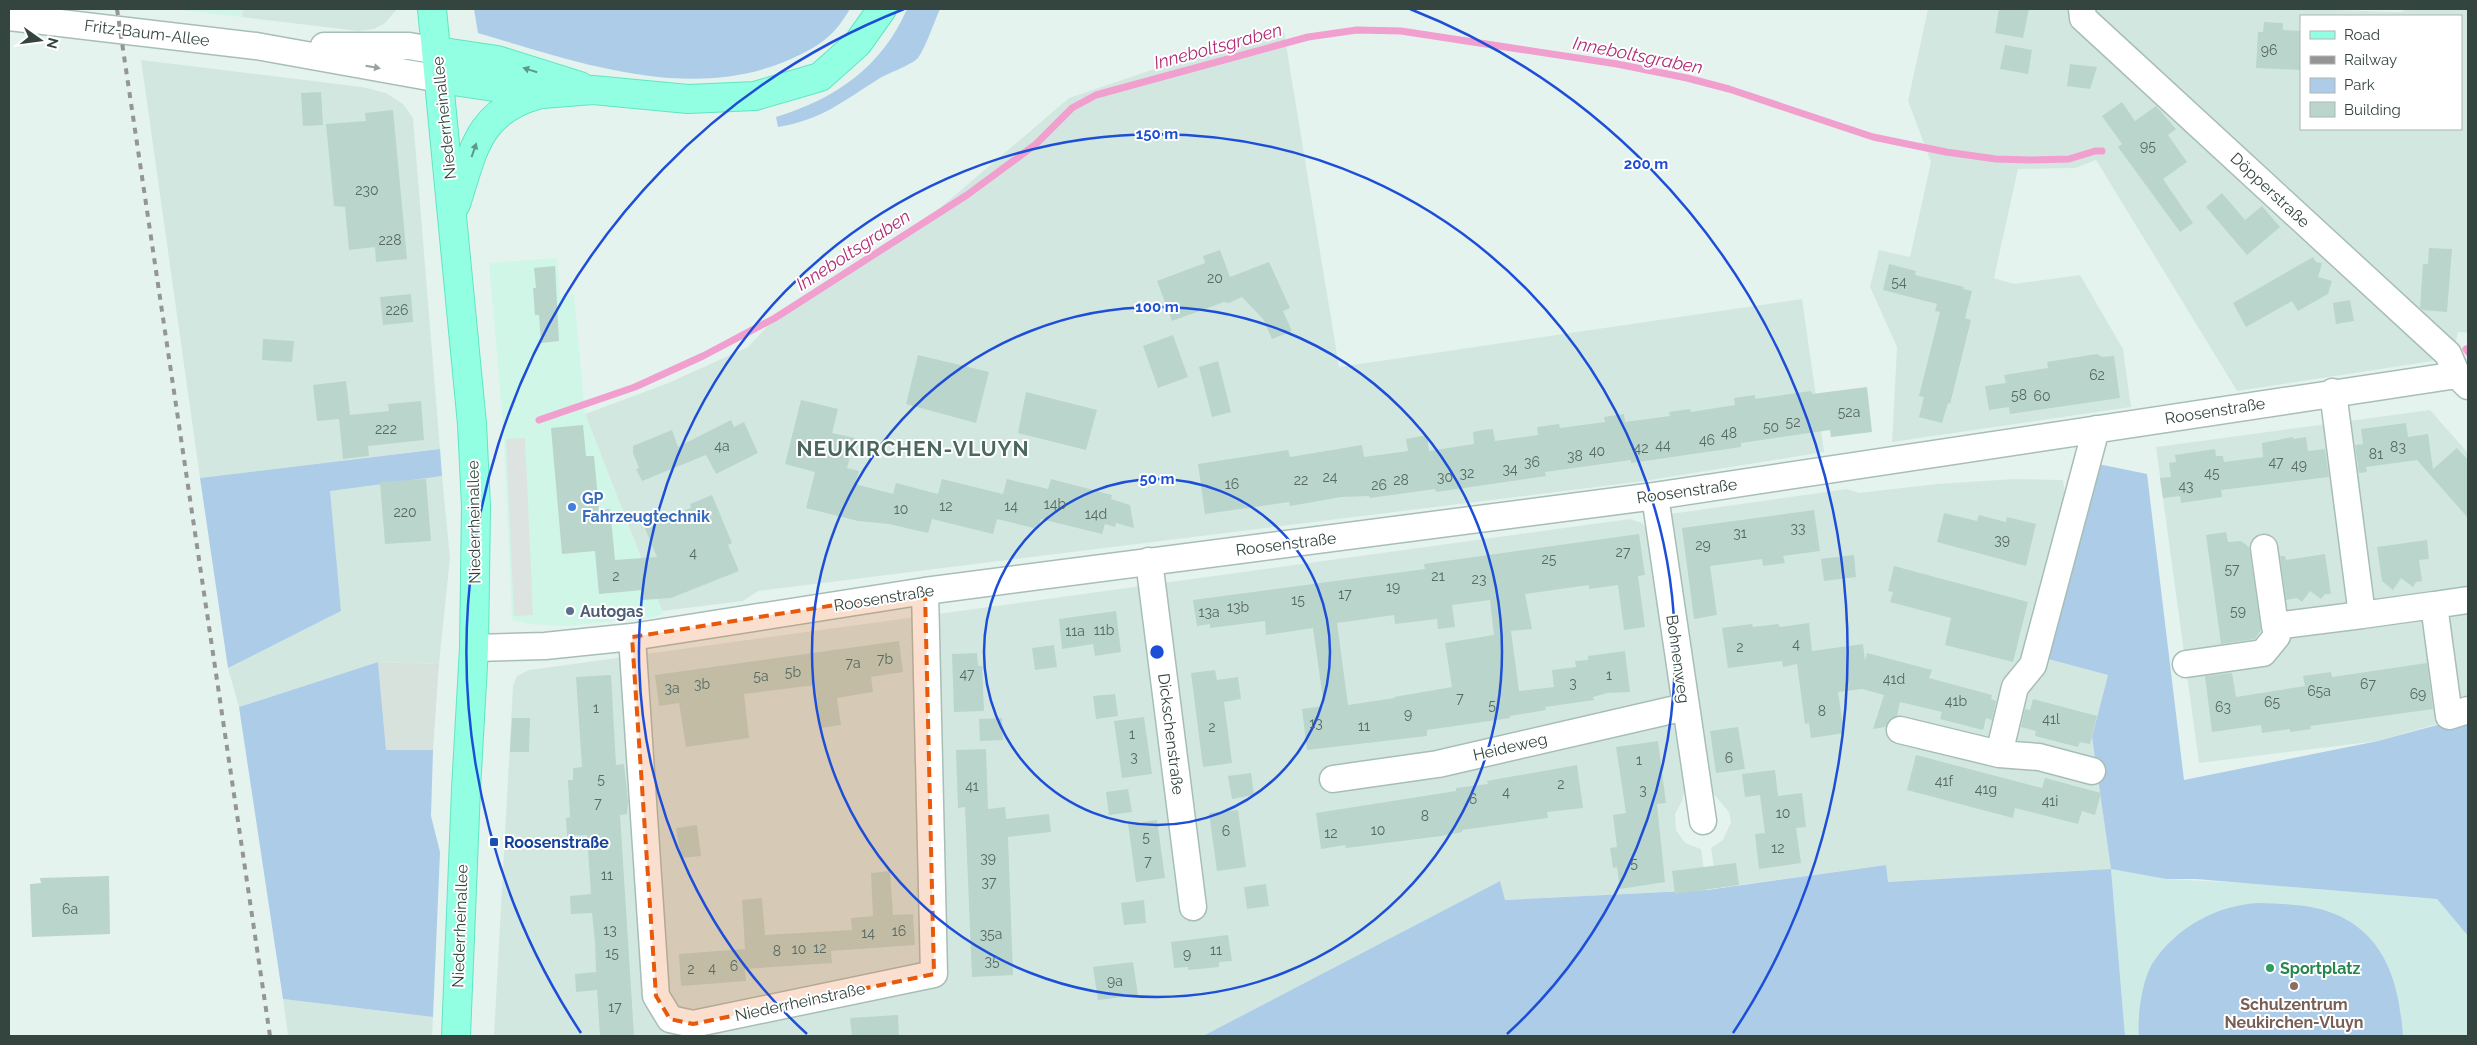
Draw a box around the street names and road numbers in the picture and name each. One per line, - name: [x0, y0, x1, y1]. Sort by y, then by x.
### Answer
- street label: Fritz-Baum-Allee: [83, 16, 211, 50]
- street label: Niederrheinallee: [428, 56, 460, 180]
- street label: Döpperstraße: [2226, 149, 2314, 231]
- street label: Roosenstraße: [2163, 394, 2267, 428]
- street label: Niederrheinallee: [463, 460, 485, 584]
- street label: Roosenstraße: [1636, 475, 1738, 507]
- street label: Roosenstraße: [1235, 528, 1337, 560]
- street label: Roosenstraße: [832, 581, 936, 615]
- street label: Bohnenweg: [1662, 613, 1694, 705]
- street label: Dickschenstraße: [1154, 672, 1188, 796]
- street label: Heideweg: [1471, 729, 1549, 765]
- street label: Niederrheinallee: [448, 864, 472, 988]
- street label: Niederrheinstraße: [733, 979, 867, 1025]

